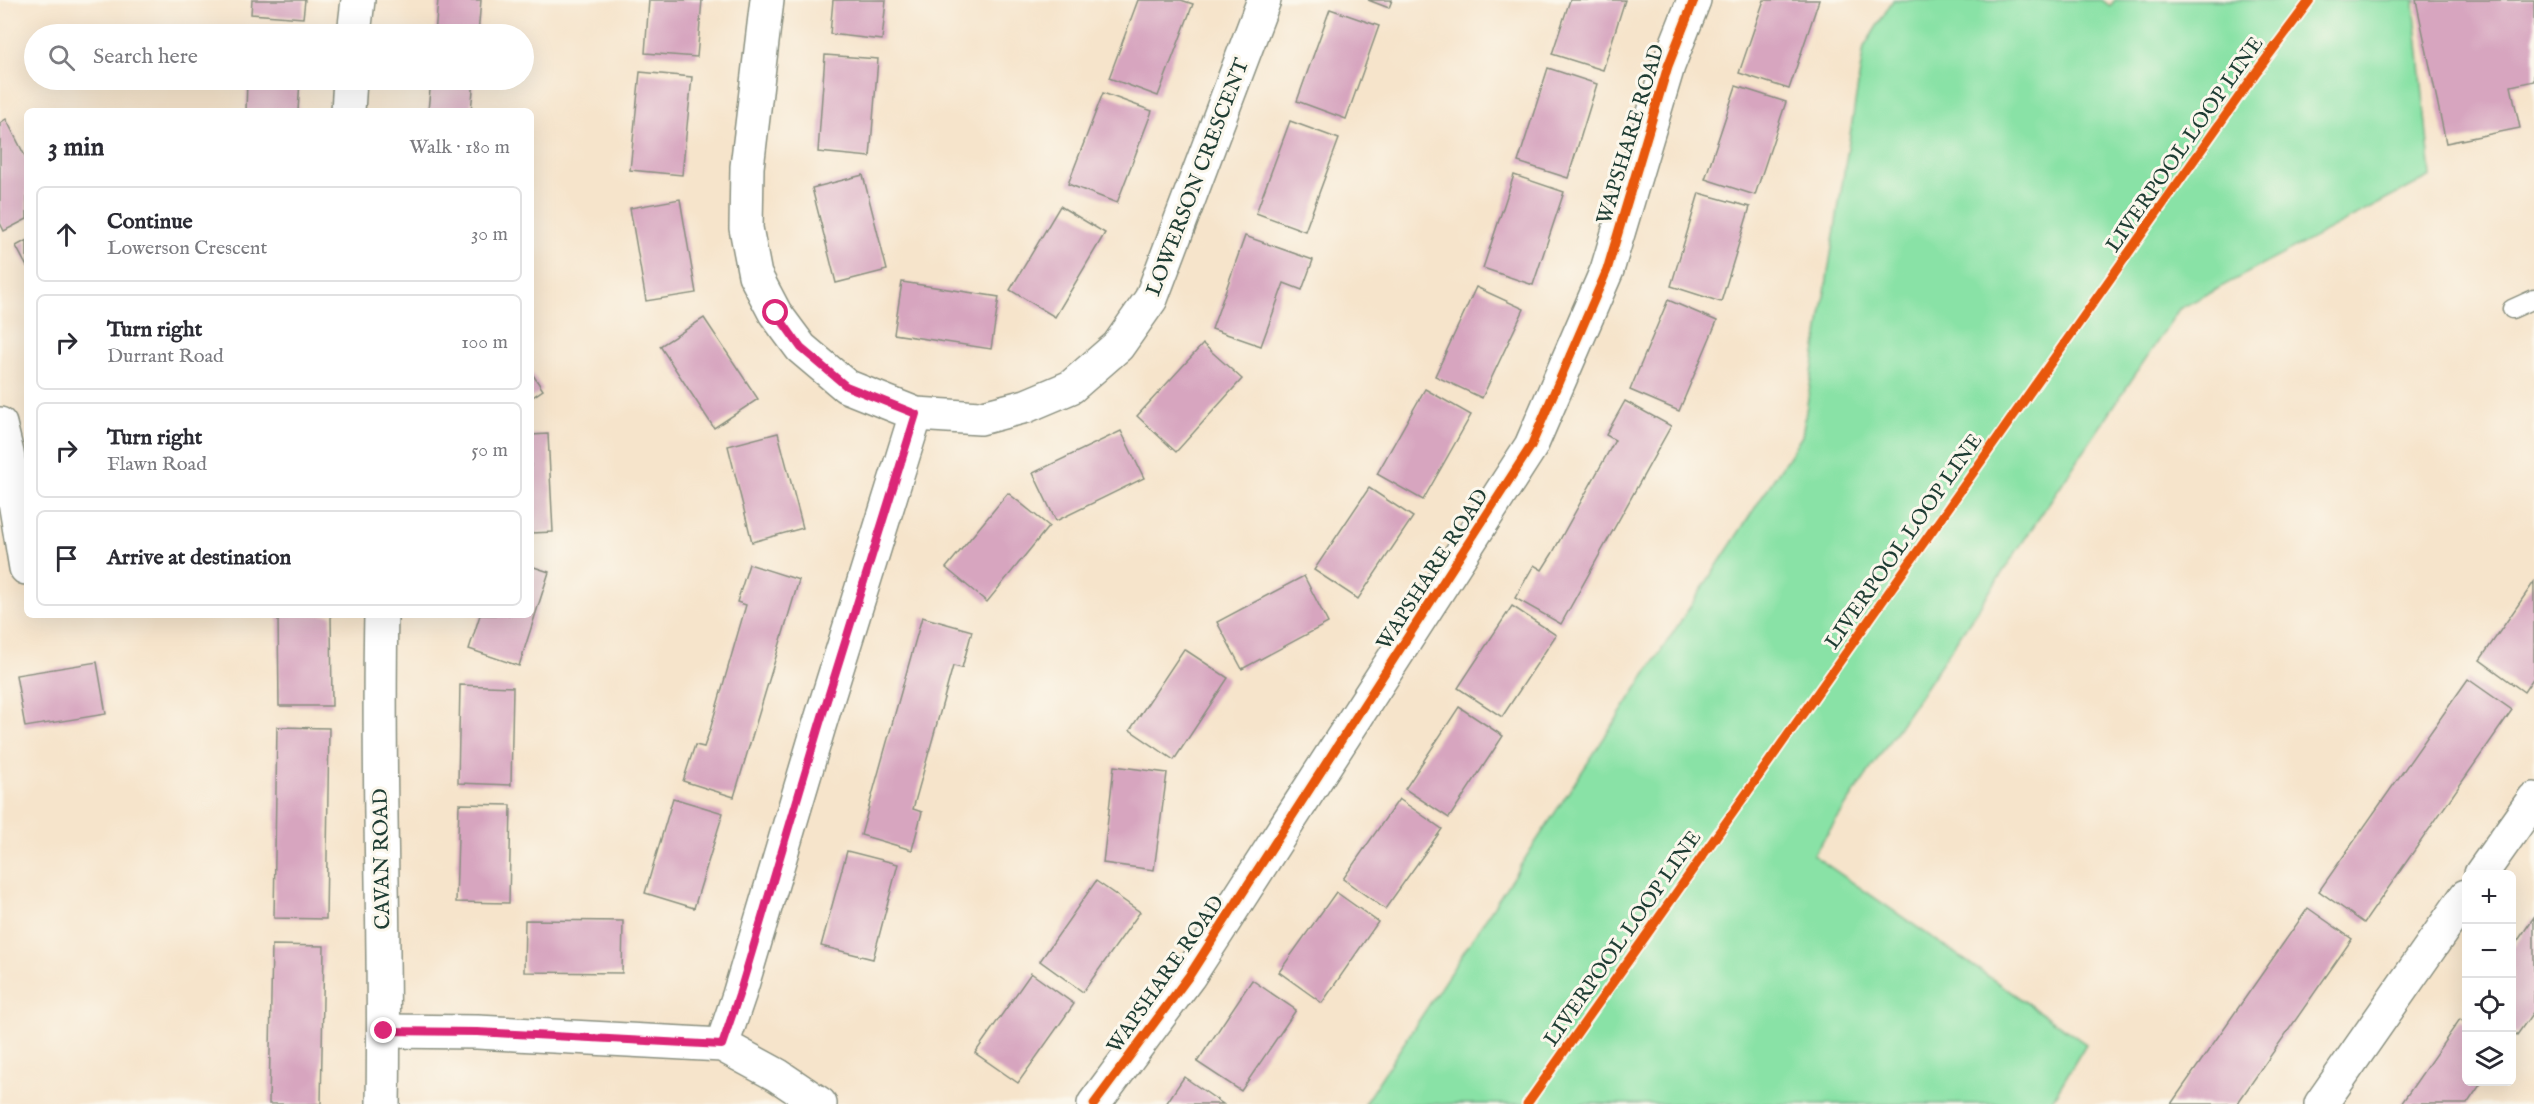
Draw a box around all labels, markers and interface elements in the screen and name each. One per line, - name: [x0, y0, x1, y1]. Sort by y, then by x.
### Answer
- search box: [24, 24, 534, 90]
- street label: LIVERPOOL LOOP LINE: [2100, 32, 2270, 258]
- icon: search: [45, 41, 78, 74]
- street label: WAPSHARE ROAD: [1591, 41, 1672, 228]
- text: Search here: [93, 43, 198, 71]
- street label: LOWERSON CRESCENT: [1141, 54, 1256, 300]
- text: 3 min: [48, 131, 104, 164]
- text: Walk · 180 m: [409, 135, 510, 160]
- text: Continue: [107, 208, 193, 236]
- icon: ahead: [50, 218, 83, 251]
- text: 30 m: [471, 222, 508, 247]
- text: Lowerson Crescent: [107, 236, 267, 261]
- route start: [762, 299, 788, 325]
- text: Turn right: [107, 316, 202, 344]
- icon: right: [50, 326, 83, 359]
- text: 100 m: [461, 330, 508, 355]
- text: Durrant Road: [107, 344, 224, 369]
- text: Turn right: [107, 424, 202, 452]
- street label: LIVERPOOL LOOP LINE: [1819, 429, 1989, 655]
- icon: right: [50, 434, 83, 467]
- text: 50 m: [471, 438, 508, 463]
- text: Flawn Road: [107, 452, 207, 477]
- street label: WAPSHARE ROAD: [1371, 484, 1495, 656]
- icon: arrive: [50, 542, 83, 575]
- text: Arrive at destination: [107, 544, 291, 572]
- street label: CAVAN ROAD: [368, 788, 397, 930]
- street label: LIVERPOOL LOOP LINE: [1538, 826, 1708, 1052]
- map controls: [2462, 870, 2516, 1086]
- button: +: [2462, 870, 2516, 924]
- street label: WAPSHARE ROAD: [1102, 891, 1231, 1059]
- button: −: [2462, 924, 2516, 978]
- button: locate: [2462, 978, 2516, 1032]
- route end: [370, 1017, 396, 1043]
- button: layers: [2462, 1032, 2516, 1086]

